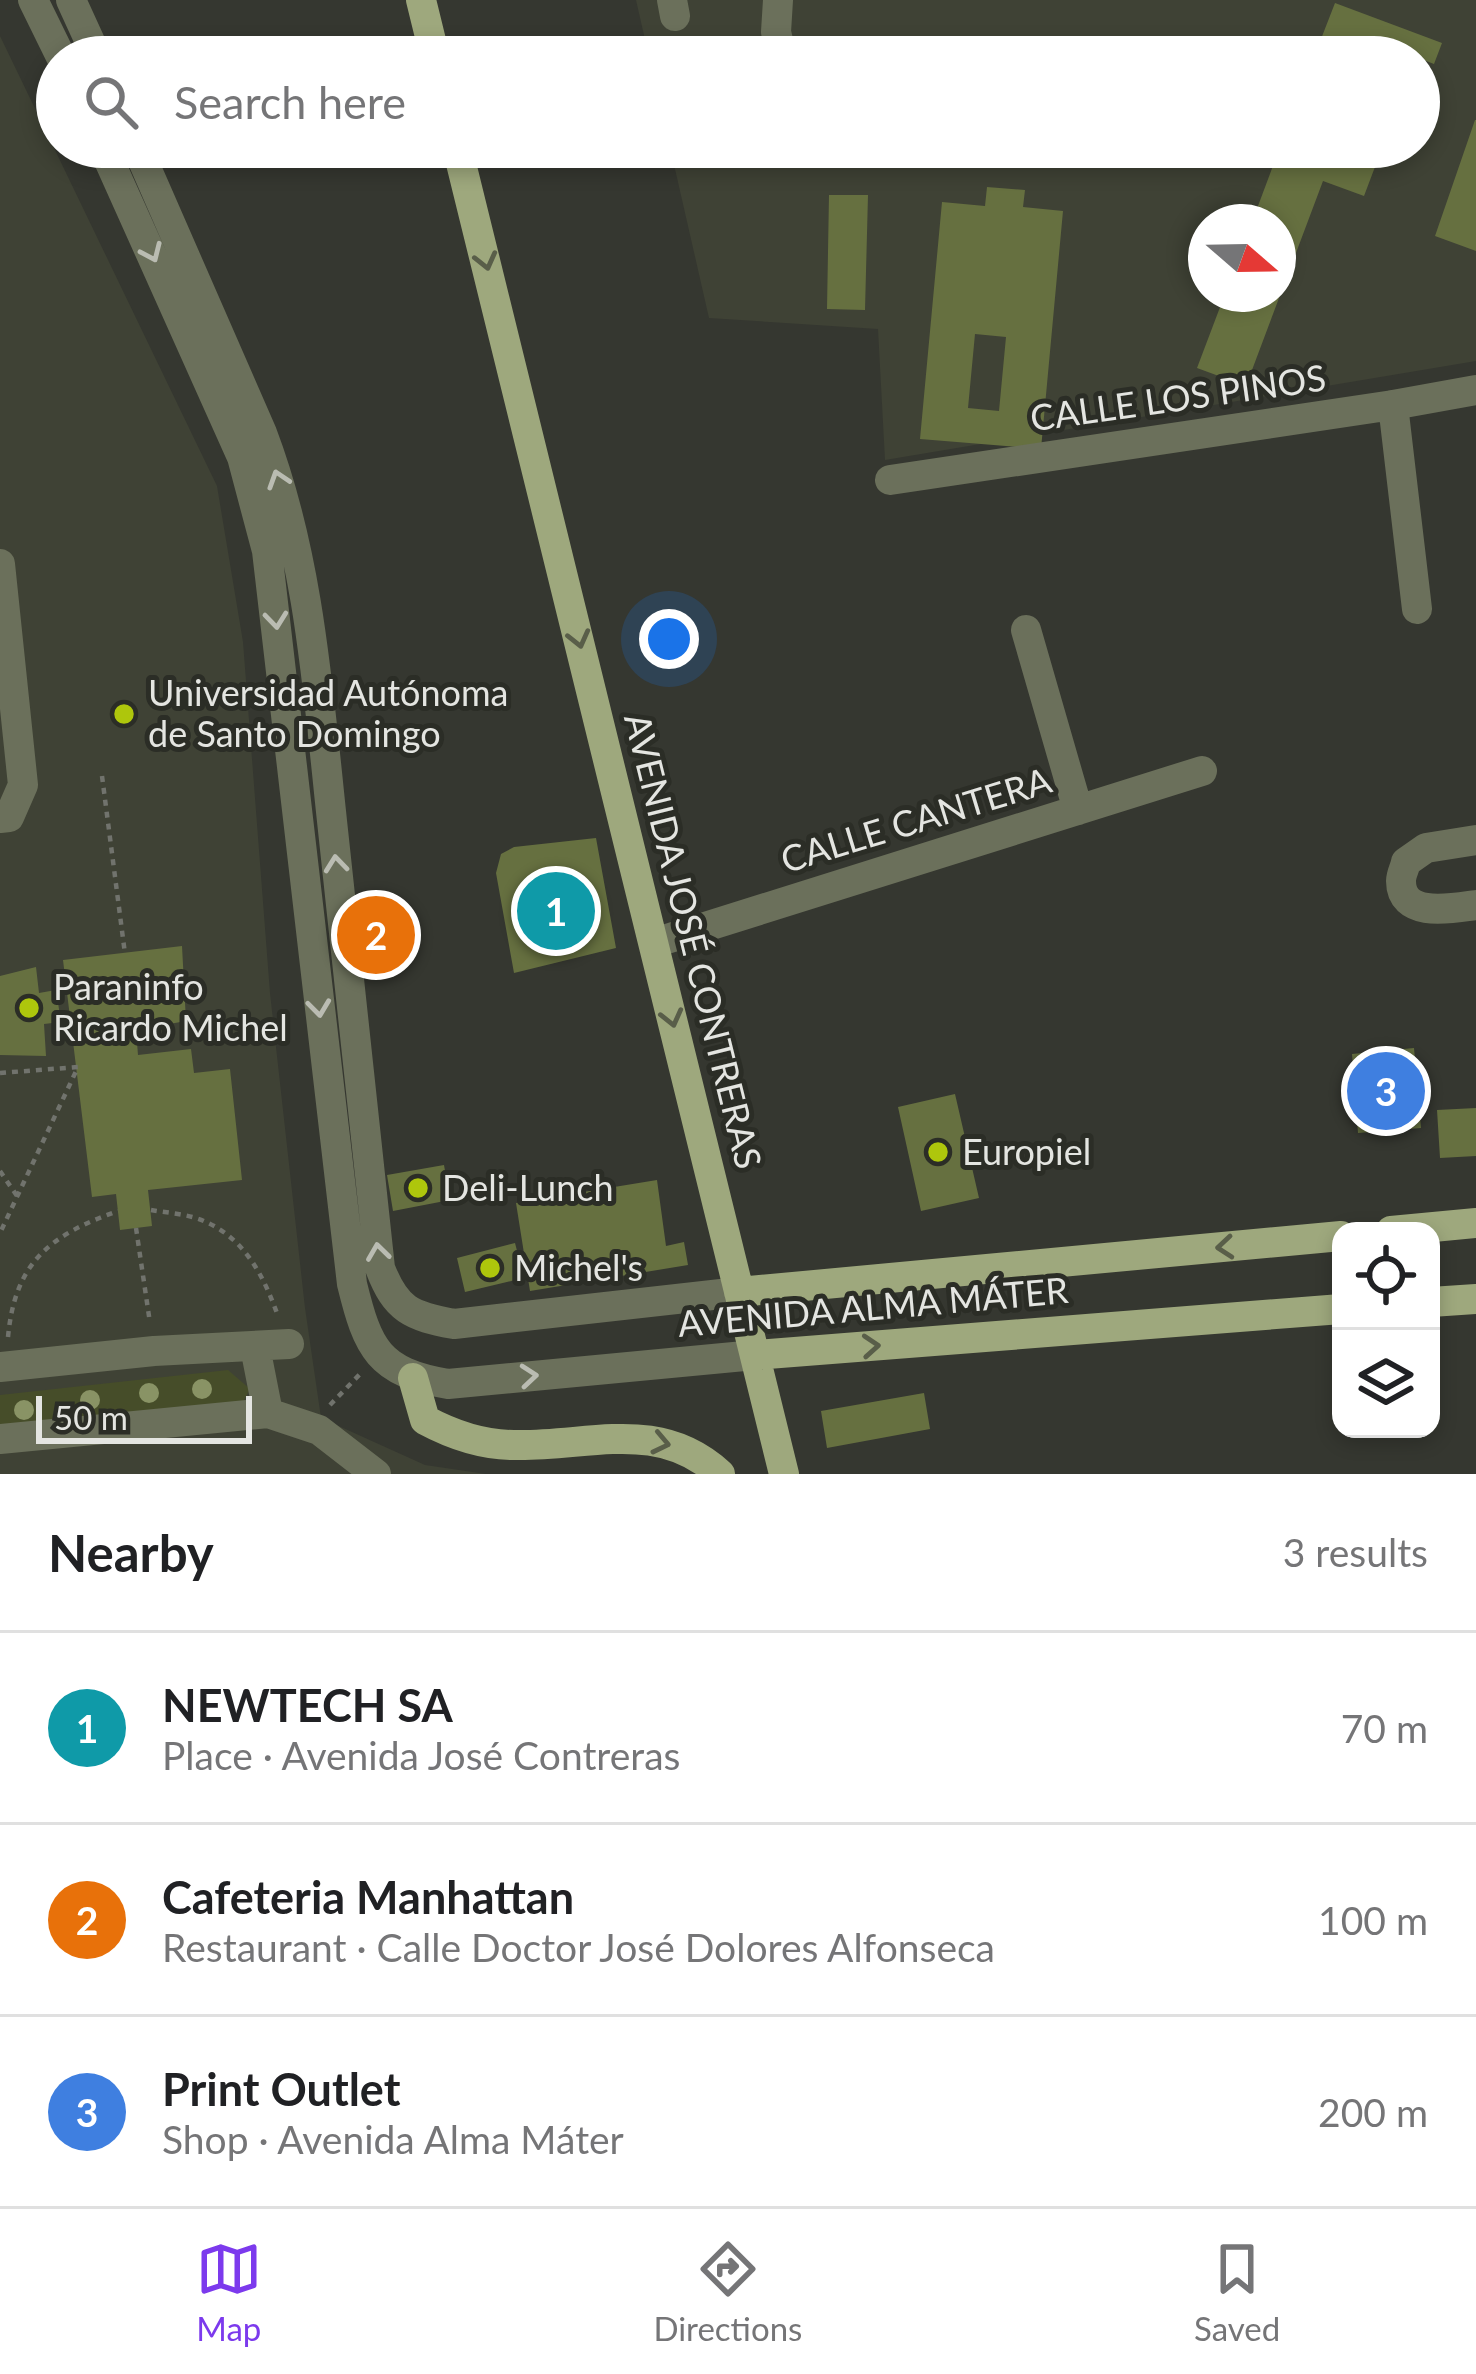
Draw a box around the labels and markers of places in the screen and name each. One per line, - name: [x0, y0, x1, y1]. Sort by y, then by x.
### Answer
- place label: Universidad Autónoma de Santo Domingo: [148, 670, 508, 755]
- marker: Universidad Autónoma de Santo Domingo: [111, 701, 137, 727]
- pin: 1: [517, 866, 595, 956]
- pin: 2: [337, 890, 415, 980]
- place label: Paraninfo Ricardo Michel: [53, 964, 288, 1049]
- marker: Paraninfo Ricardo Michel: [16, 995, 42, 1021]
- pin: 3: [1347, 1046, 1425, 1136]
- place label: Europiel: [962, 1129, 1091, 1173]
- marker: Europiel: [925, 1139, 951, 1165]
- place label: Deli-Lunch: [442, 1165, 614, 1209]
- marker: Deli-Lunch: [405, 1175, 431, 1201]
- place label: Michel's: [514, 1245, 643, 1289]
- marker: Michel's: [477, 1255, 503, 1281]

